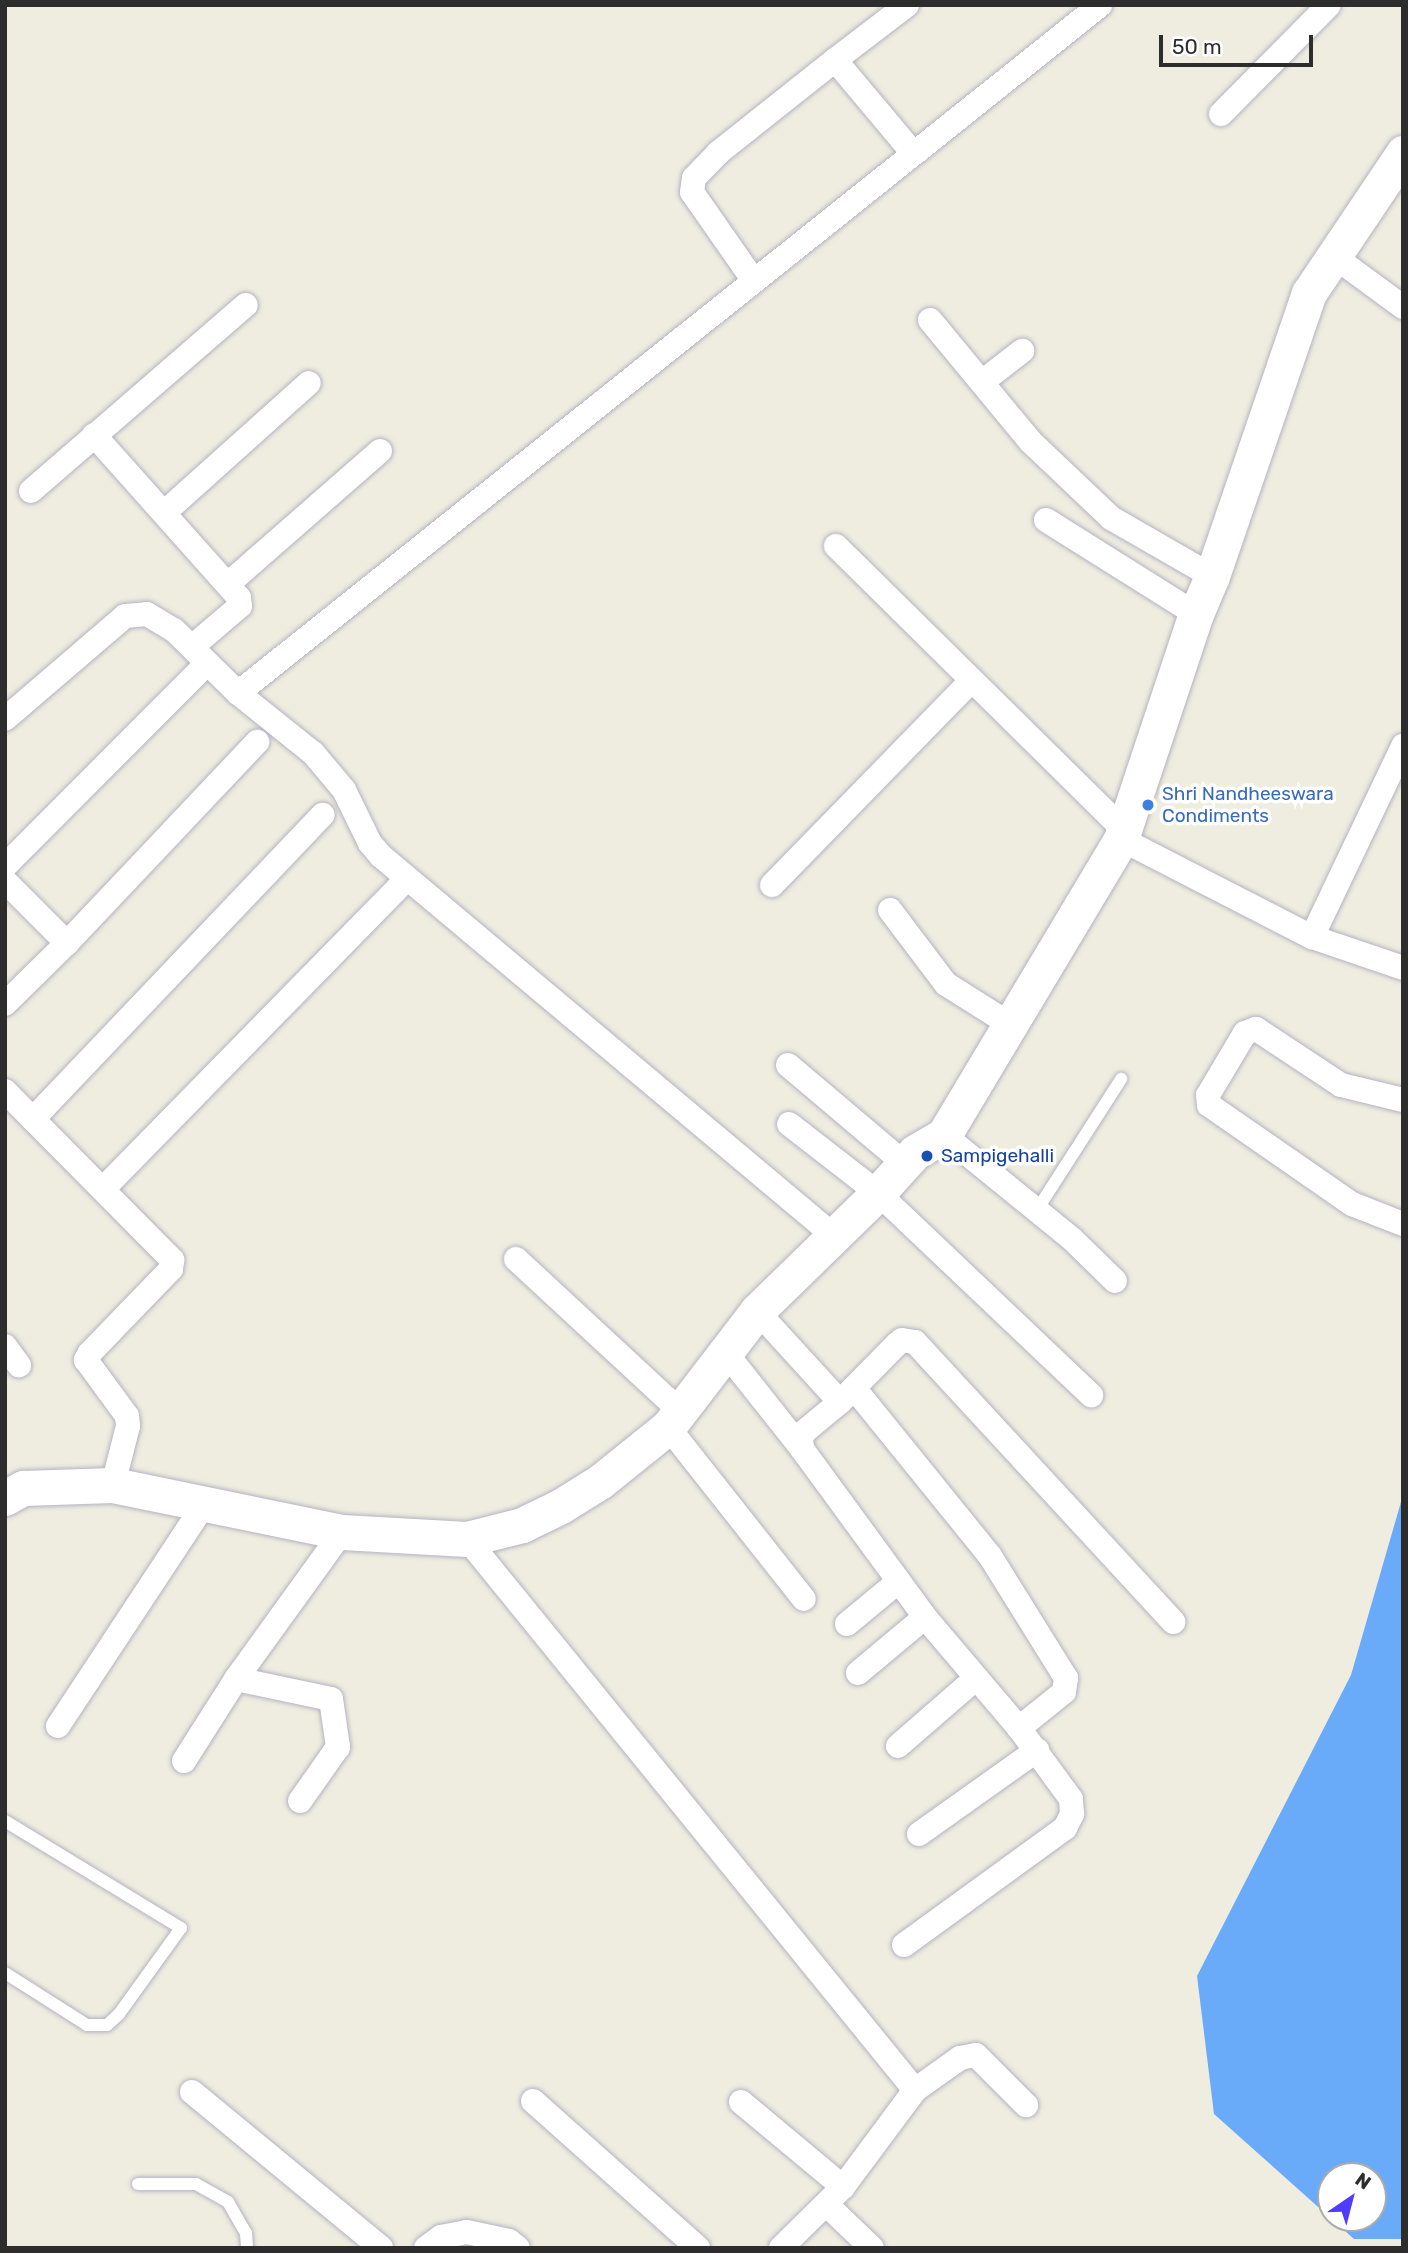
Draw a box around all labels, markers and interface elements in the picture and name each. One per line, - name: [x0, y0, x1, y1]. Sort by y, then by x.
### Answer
- scale bar: [1163, 21, 1317, 65]
- text: 50 m: [1172, 34, 1222, 59]
- place label: Shri Nandheeswara Condiments: [1162, 783, 1334, 827]
- marker: Shri Nandheeswara Condiments: [1140, 797, 1156, 813]
- place label: Sampigehalli: [941, 1145, 1054, 1167]
- marker: Sampigehalli: [919, 1148, 935, 1164]
- north arrow: [1317, 2162, 1387, 2232]
- text: N: [1351, 2168, 1375, 2194]

